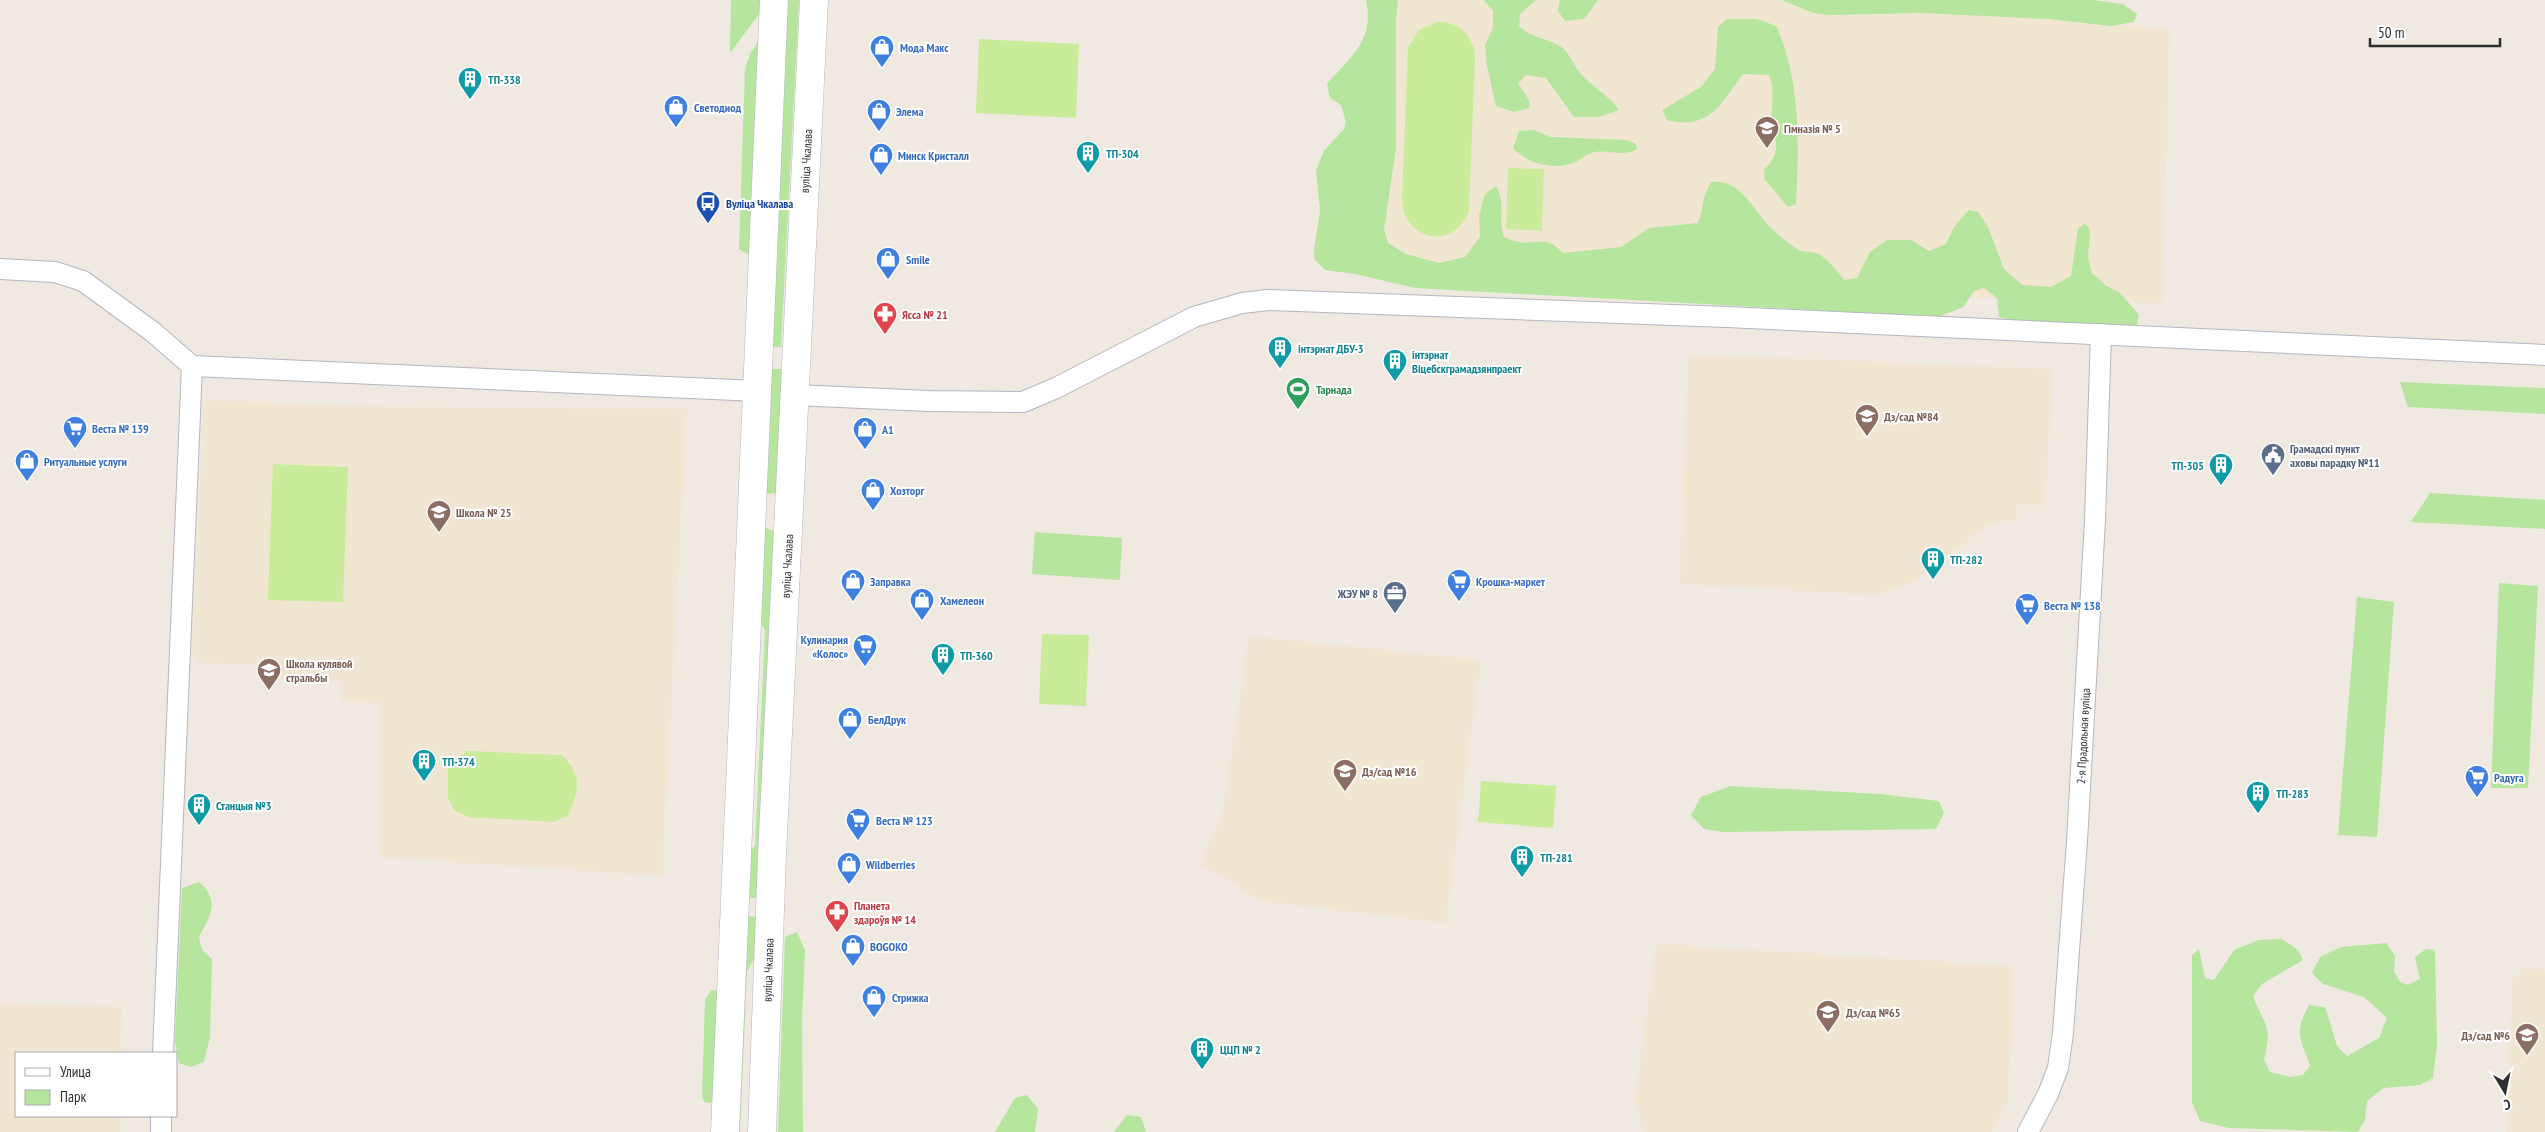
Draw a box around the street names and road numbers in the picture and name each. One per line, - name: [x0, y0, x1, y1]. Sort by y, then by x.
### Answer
- street label: вуліца Чкалава: [797, 128, 815, 193]
- street label: вуліца Чкалава: [778, 533, 796, 598]
- street label: 2-я Прадольная вуліца: [2073, 687, 2093, 784]
- street label: вуліца Чкалава: [759, 938, 777, 1002]

